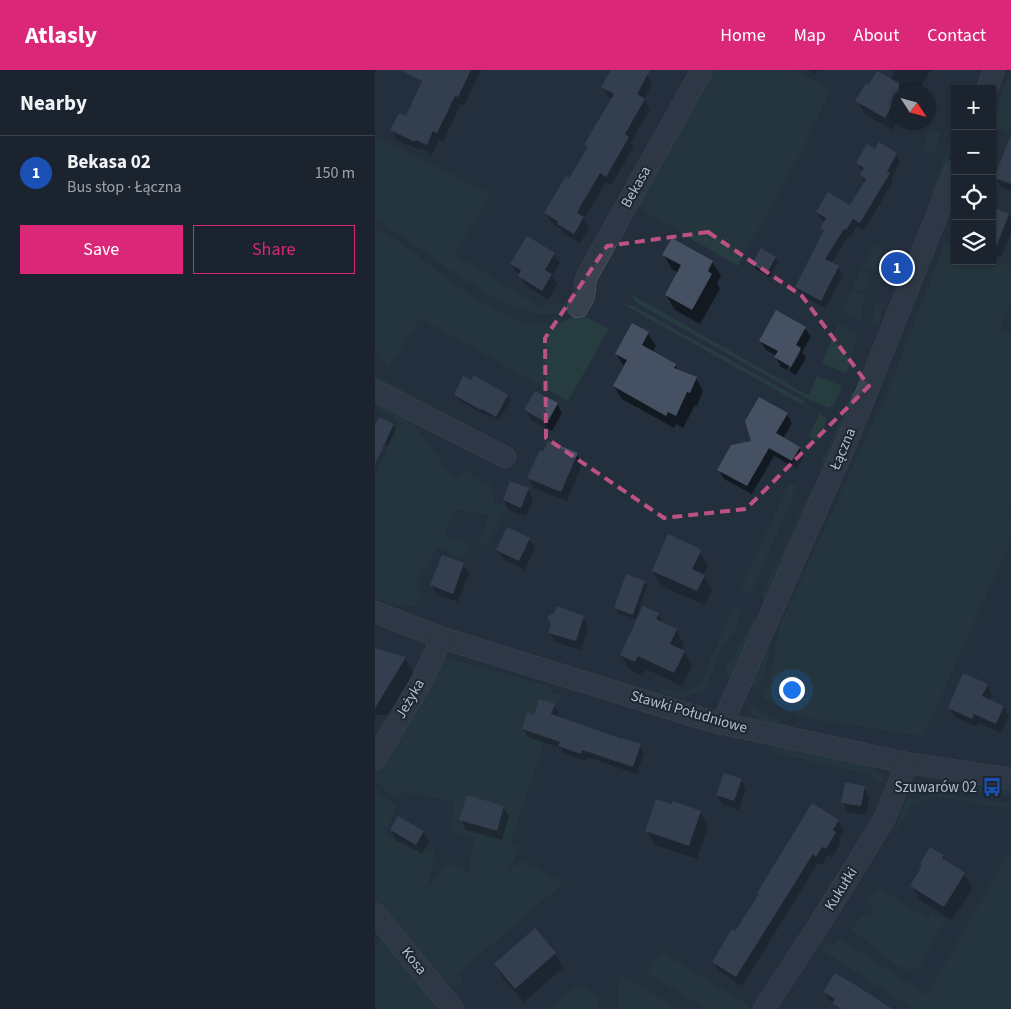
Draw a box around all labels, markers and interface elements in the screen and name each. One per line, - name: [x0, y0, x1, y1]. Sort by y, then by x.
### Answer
- text: Atlasly: [25, 18, 97, 53]
- text: Home: [720, 23, 766, 48]
- text: Map: [794, 23, 826, 48]
- text: About: [854, 23, 899, 48]
- text: Contact: [927, 23, 986, 48]
- north arrow: [891, 85, 936, 130]
- map controls: [951, 85, 996, 265]
- button: +: [951, 85, 996, 130]
- text: Nearby: [20, 88, 87, 118]
- button: −: [951, 130, 996, 175]
- text: Bekasa 02: [67, 149, 151, 176]
- text: 1: [32, 162, 40, 184]
- text: 150 m: [315, 162, 355, 184]
- street label: Bekasa: [616, 162, 656, 212]
- button: locate: [951, 175, 996, 220]
- text: Bus stop · Łączna: [67, 176, 182, 198]
- button: layers: [951, 220, 996, 265]
- button: Save: [20, 225, 183, 274]
- button: Share: [193, 225, 355, 274]
- pin: 1: [881, 249, 913, 287]
- street label: Łączna: [824, 425, 861, 474]
- street label: Jeżyka: [390, 675, 430, 723]
- your location: [779, 677, 805, 703]
- street label: Stawki Południowe: [628, 685, 750, 739]
- bus stop icon: Szuwarów 02: [981, 776, 1003, 798]
- place label: Szuwarów 02: [895, 777, 977, 798]
- street label: Kukułki: [819, 863, 863, 915]
- street label: Kosa: [396, 943, 432, 979]

